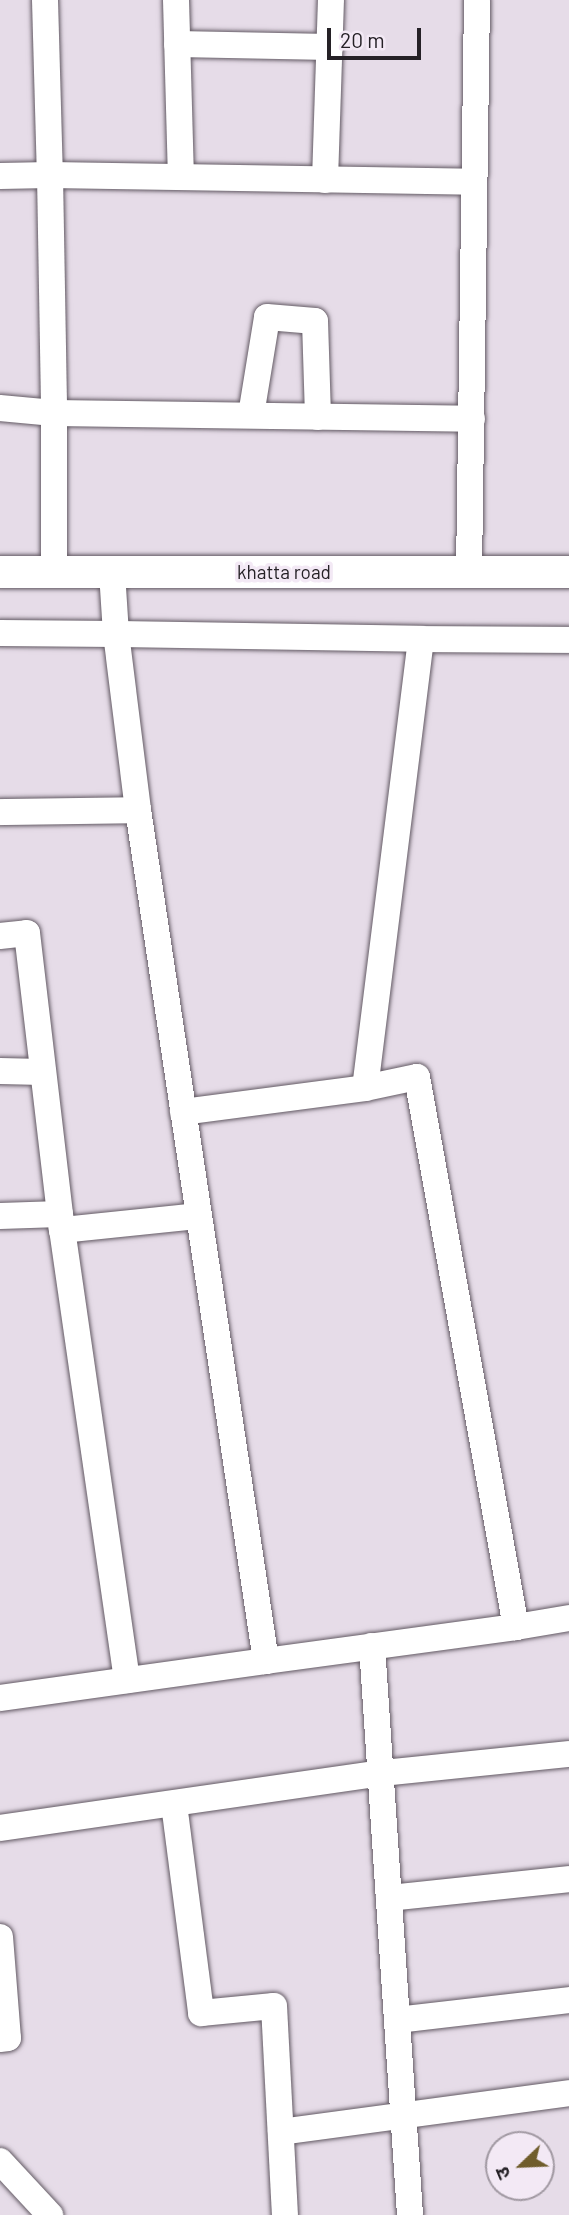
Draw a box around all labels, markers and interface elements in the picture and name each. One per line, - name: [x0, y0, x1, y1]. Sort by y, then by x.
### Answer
- scale bar: [331, 14, 426, 58]
- text: 20 m: [340, 27, 385, 52]
- street label: khatta road: [237, 561, 331, 583]
- north arrow: [485, 2131, 555, 2201]
- text: उ: [489, 2164, 515, 2183]

